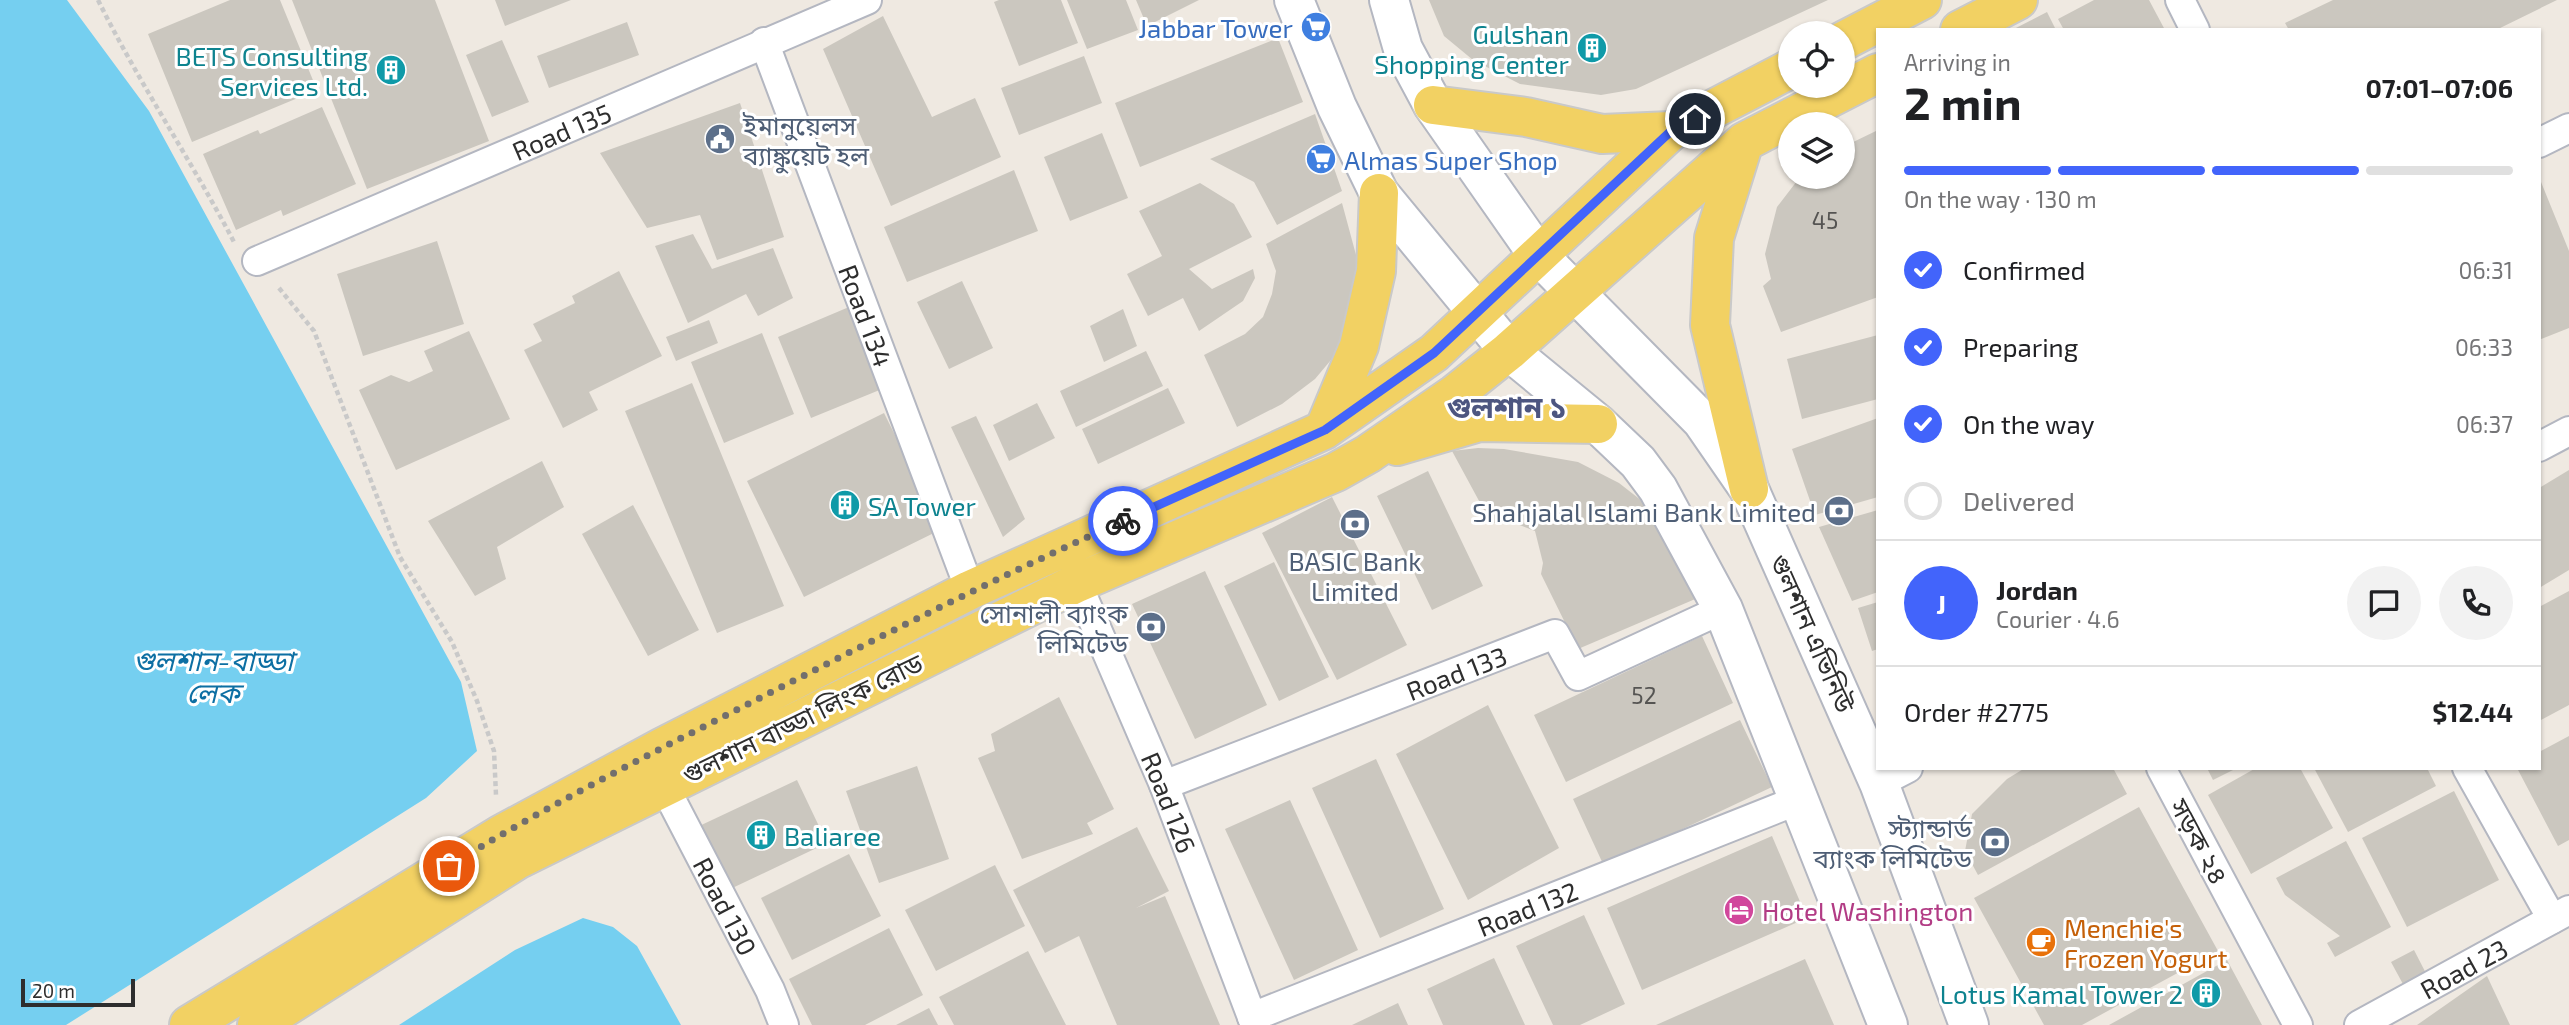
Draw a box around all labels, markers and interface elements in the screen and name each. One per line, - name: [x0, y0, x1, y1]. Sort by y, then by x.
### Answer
- supermarket icon: Jabbar Tower: [1299, 10, 1333, 44]
- place label: Jabbar Tower: [1138, 12, 1293, 43]
- place label: Gulshan Shopping Center: [1374, 18, 1569, 79]
- map controls: [1778, 21, 1855, 189]
- button: locate: [1778, 21, 1855, 98]
- building icon: Gulshan Shopping Center: [1575, 31, 1609, 65]
- place label: BETS Consulting Services Ltd.: [176, 40, 368, 101]
- text: Arriving in: [1904, 48, 2011, 76]
- building icon: BETS Consulting Services Ltd.: [374, 53, 408, 87]
- text: 07:01–07:06: [2365, 72, 2513, 103]
- text: 2 min: [1904, 74, 2022, 129]
- pin: [1665, 89, 1725, 149]
- street label: Road 135: [507, 96, 615, 166]
- icon: home: [1676, 100, 1714, 138]
- place label: ইমানুয়েলস ব্যাঙ্কুয়েট হল: [742, 109, 870, 173]
- button: layers: [1778, 112, 1855, 189]
- public building icon: ইমানুয়েলস ব্যাঙ্কুয়েট হল: [703, 122, 737, 156]
- supermarket icon: Almas Super Shop: [1304, 142, 1338, 176]
- place label: Almas Super Shop: [1344, 144, 1558, 175]
- text: On the way · 130 m: [1904, 185, 2097, 213]
- house number: 45: [1812, 206, 1838, 234]
- icon: check: [1904, 251, 1942, 289]
- text: Confirmed: [1963, 254, 2086, 285]
- text: 06:31: [2459, 256, 2513, 284]
- street label: Road 134: [833, 260, 900, 371]
- icon: check: [1904, 328, 1942, 366]
- text: Preparing: [1963, 331, 2078, 362]
- text: 06:33: [2455, 333, 2513, 361]
- district label: গুলশান ১: [1447, 388, 1567, 424]
- icon: check: [1904, 405, 1942, 443]
- text: On the way: [1963, 408, 2094, 439]
- text: 06:37: [2456, 410, 2513, 438]
- text: Delivered: [1963, 485, 2075, 516]
- courier: [1088, 486, 1158, 556]
- building icon: SA Tower: [828, 488, 862, 522]
- place label: SA Tower: [868, 490, 976, 521]
- bank icon: Shahjalal Islami Bank Limited: [1822, 494, 1856, 528]
- place label: Shahjalal Islami Bank Limited: [1472, 496, 1816, 527]
- icon: bike: [1104, 502, 1142, 540]
- bank icon: BASIC Bank Limited: [1338, 507, 1372, 541]
- place label: BASIC Bank Limited: [1288, 545, 1422, 606]
- street label: গুলশান এভিনিউ: [1764, 549, 1862, 717]
- button: chat: [2347, 566, 2421, 640]
- button: phone: [2439, 566, 2513, 640]
- text: Jordan: [1996, 574, 2078, 605]
- text: J: [1936, 588, 1946, 619]
- place label: সোনালী ব্যাংক লিমিটেড: [979, 597, 1129, 658]
- text: Courier · 4.6: [1996, 605, 2120, 633]
- bank icon: সোনালী ব্যাংক লিমিটেড: [1134, 610, 1168, 644]
- street label: Road 133: [1401, 639, 1511, 706]
- water label: গুলশান-বাড্ডা লেক: [133, 643, 299, 709]
- street label: গুলশান বাড্ডা লিংক রোড: [677, 646, 928, 790]
- house number: 52: [1631, 681, 1657, 709]
- text: Order #2775: [1904, 696, 2049, 727]
- text: $12.44: [2432, 696, 2513, 727]
- street label: Road 126: [1136, 747, 1204, 857]
- street label: সড়ক ২৪: [2164, 792, 2235, 889]
- place label: স্ট্যান্ডার্ড ব্যাংক লিমিটেড: [1813, 812, 1972, 873]
- building icon: Baliaree: [744, 818, 778, 852]
- place label: Baliaree: [784, 820, 881, 851]
- bank icon: স্ট্যান্ডার্ড ব্যাংক লিমিটেড: [1978, 825, 2012, 859]
- pin: [419, 836, 479, 896]
- icon: bag: [430, 847, 468, 885]
- street label: Road 130: [688, 852, 764, 960]
- street label: Road 132: [1473, 874, 1582, 942]
- hotel icon: Hotel Washington: [1722, 893, 1756, 927]
- place label: Hotel Washington: [1762, 895, 1973, 926]
- place label: Menchie's Frozen Yogurt: [2064, 912, 2227, 973]
- cafe icon: Menchie's Frozen Yogurt: [2024, 925, 2058, 959]
- street label: Road 23: [2414, 931, 2512, 1004]
- scale bar: [21, 976, 135, 1008]
- building icon: Lotus Kamal Tower 2: [2189, 976, 2223, 1010]
- place label: Lotus Kamal Tower 2: [1940, 978, 2183, 1009]
- text: 20 m: [32, 979, 75, 1002]

